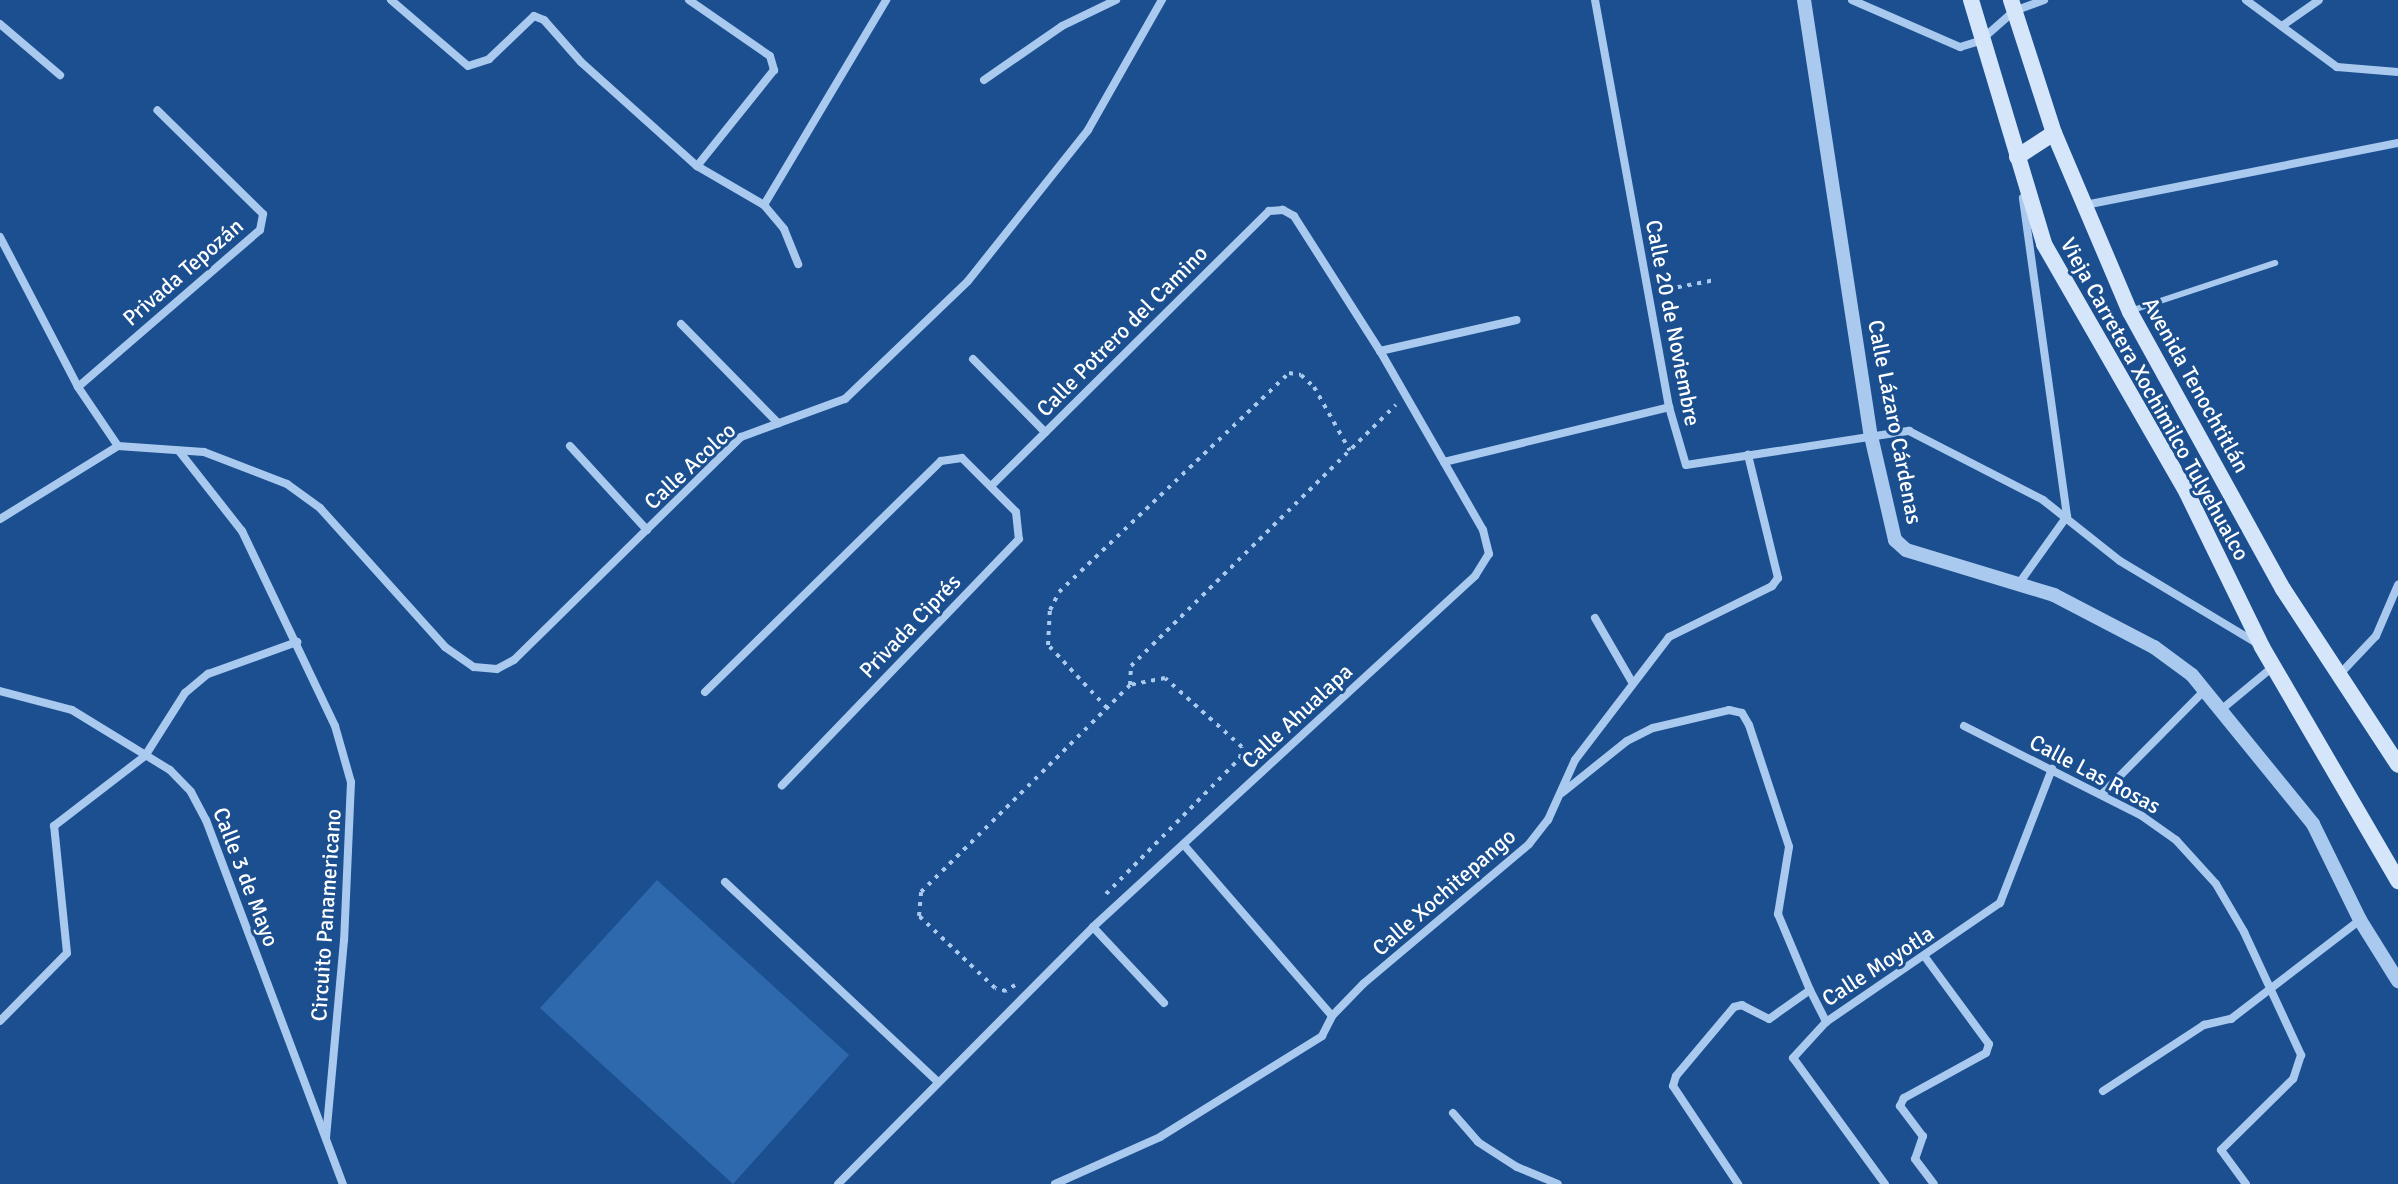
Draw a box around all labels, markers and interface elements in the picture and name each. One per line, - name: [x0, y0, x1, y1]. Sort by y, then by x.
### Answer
- street label: Privada Tepozán: [117, 213, 249, 331]
- street label: Calle 20 de Noviembre: [1640, 218, 1706, 428]
- street label: Vieja Carretera Xochimilco Tulyehualco: [2055, 233, 2255, 565]
- street label: Calle Potrero del Camino: [1031, 240, 1213, 422]
- street label: Avenida Tenochtitlán: [2137, 293, 2255, 477]
- street label: Calle Lázaro Cárdenas: [1862, 318, 1928, 526]
- street label: Calle Acolco: [639, 417, 741, 515]
- street label: Privada Ciprés: [854, 569, 966, 683]
- street label: Calle Ahualapa: [1236, 658, 1358, 774]
- street label: Calle Las Rosas: [2025, 728, 2165, 820]
- street label: Calle 3 de Mayo: [207, 804, 285, 950]
- street label: Circuito Panamericano: [305, 808, 347, 1022]
- street label: Calle Xochitepango: [1367, 823, 1521, 961]
- street label: Calle Moyotla: [1817, 920, 1939, 1012]

